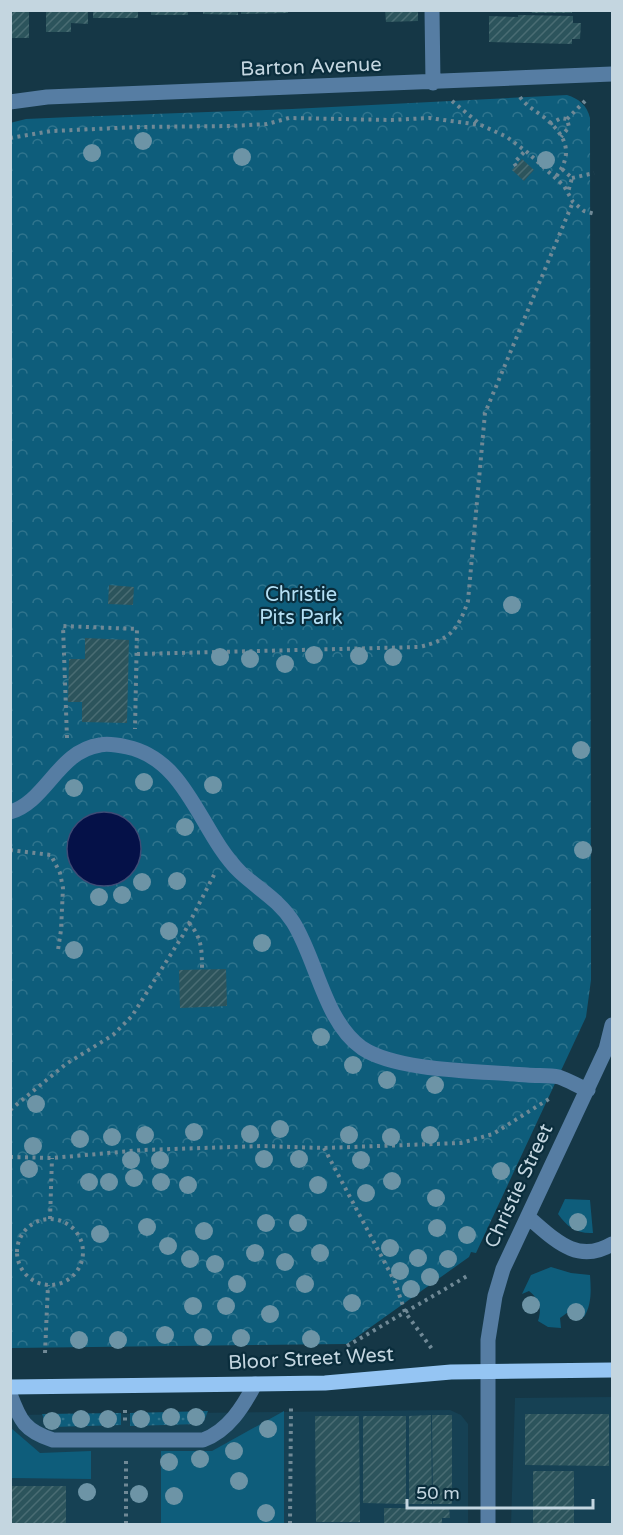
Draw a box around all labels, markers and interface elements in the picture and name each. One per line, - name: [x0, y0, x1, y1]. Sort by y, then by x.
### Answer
- street label: Barton Avenue: [240, 53, 382, 81]
- park label: Christie Pits Park: [259, 583, 343, 630]
- street label: Christie Street: [480, 1120, 558, 1252]
- street label: Bloor Street West: [227, 1343, 395, 1375]
- scale bar: [407, 1472, 593, 1510]
- text: 50 m: [416, 1482, 460, 1504]

